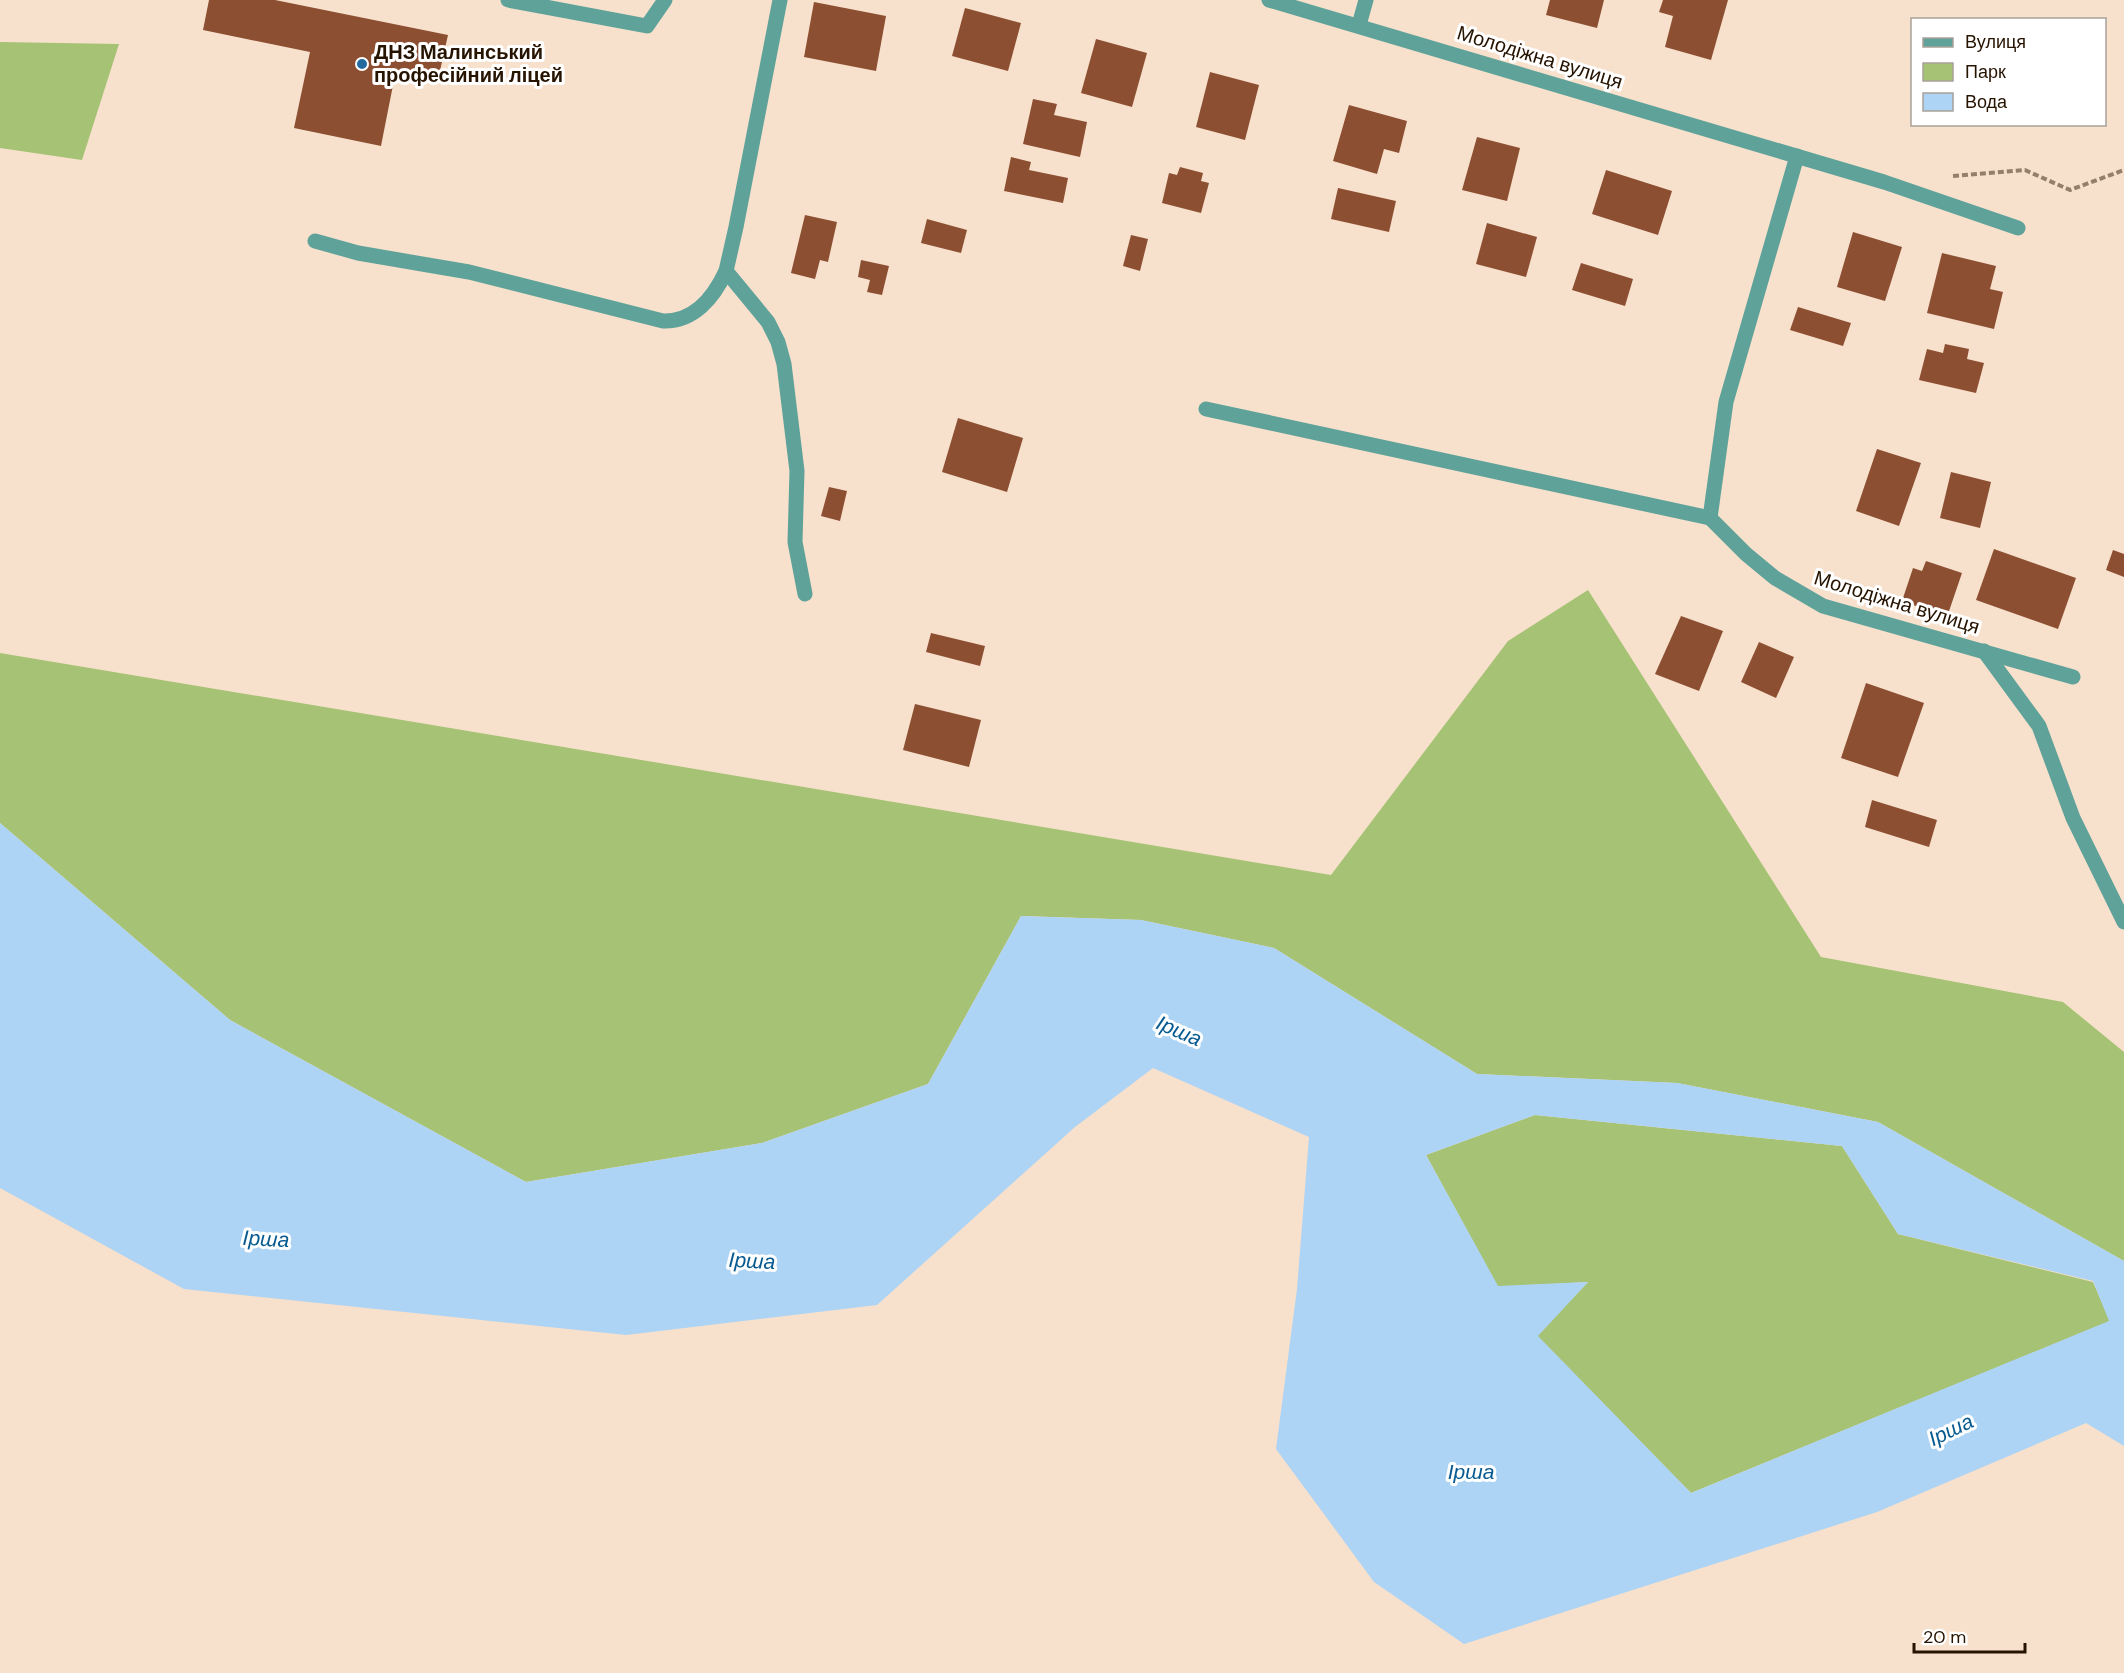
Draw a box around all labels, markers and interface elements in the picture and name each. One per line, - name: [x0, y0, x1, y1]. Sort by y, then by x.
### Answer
- legend: [1911, 18, 2106, 126]
- street label: Молодіжна вулиця: [1454, 19, 1626, 95]
- text: Вулиця: [1965, 30, 2026, 54]
- place label: ДНЗ Малинський професійний ліцей: [374, 39, 563, 88]
- marker: ДНЗ Малинський професійний ліцей: [355, 57, 369, 71]
- text: Парк: [1965, 60, 2006, 84]
- text: Вода: [1965, 90, 2008, 114]
- street label: Молодіжна вулиця: [1811, 564, 1983, 640]
- water label: Ірша: [1152, 1009, 1206, 1053]
- water label: Ірша: [242, 1224, 290, 1254]
- water label: Ірша: [728, 1246, 776, 1276]
- water label: Ірша: [1924, 1407, 1978, 1453]
- water label: Ірша: [1448, 1458, 1494, 1486]
- scale bar: [1914, 1616, 2025, 1654]
- text: 20 m: [1923, 1625, 1966, 1649]

